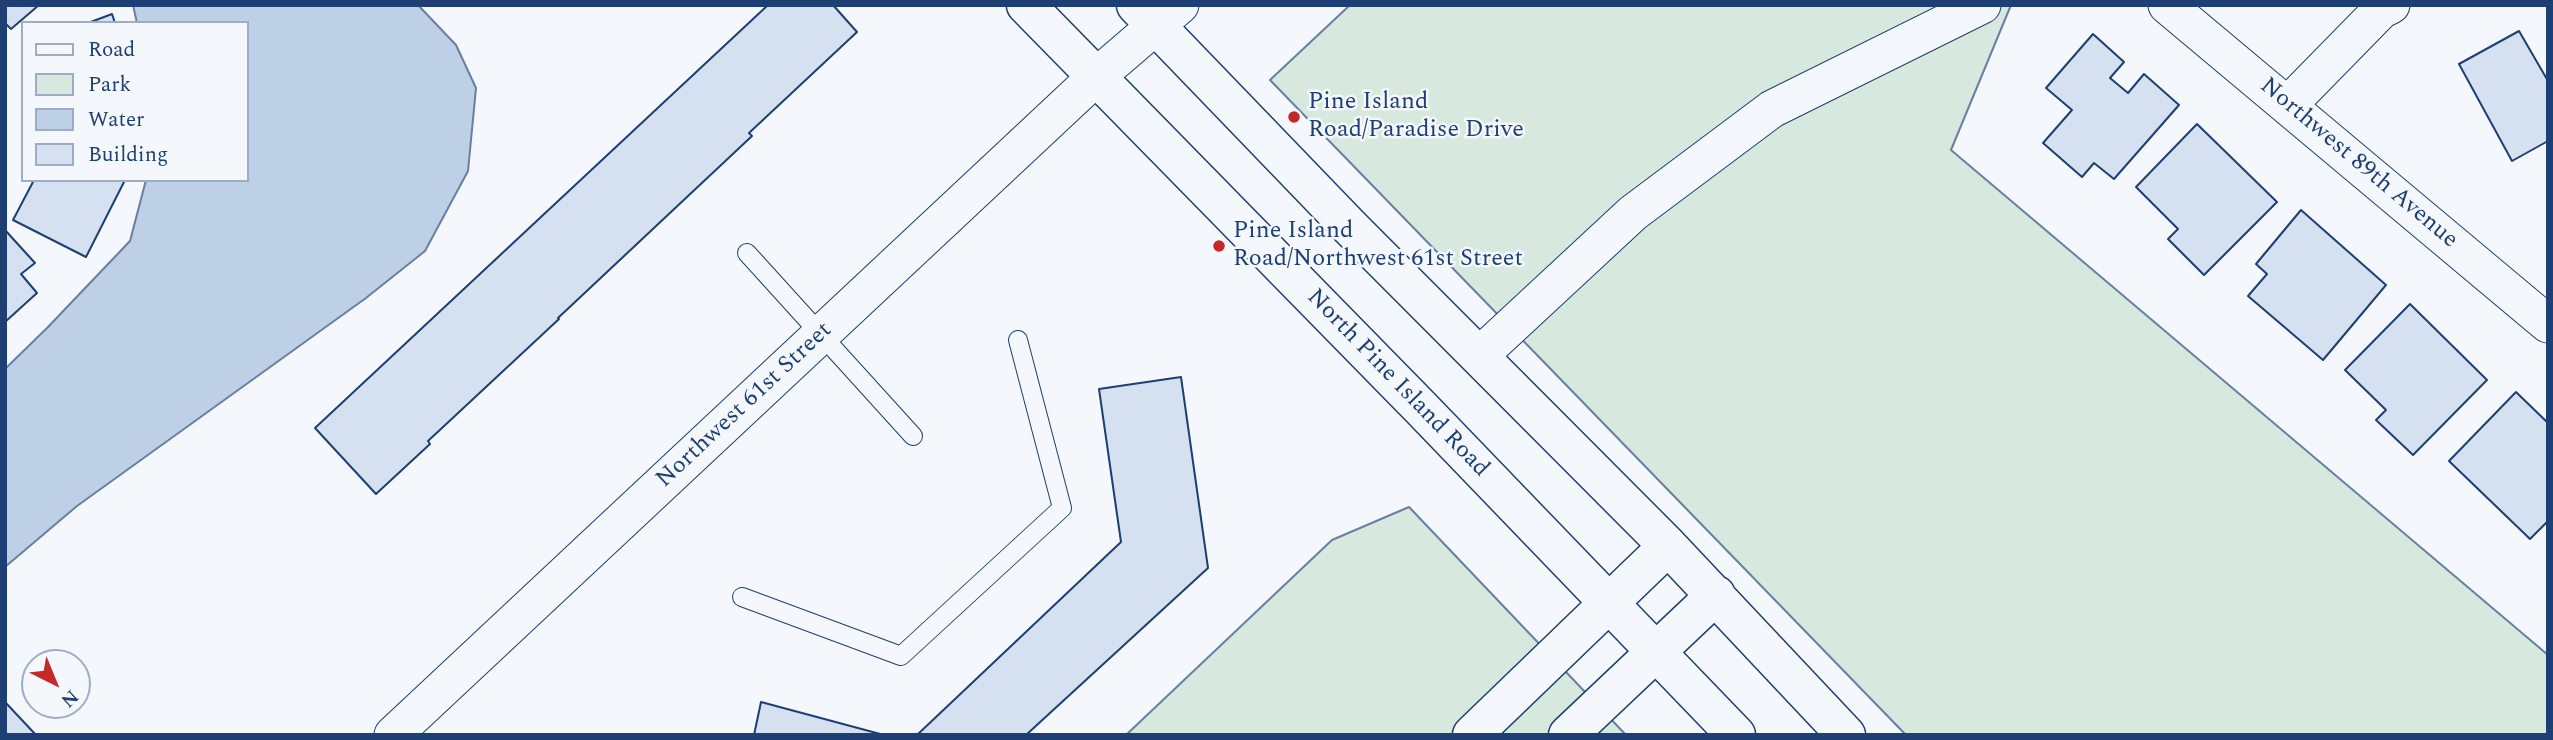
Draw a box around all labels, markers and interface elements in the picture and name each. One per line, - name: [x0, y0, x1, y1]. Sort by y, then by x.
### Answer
- legend: [21, 21, 248, 182]
- text: Road: [88, 34, 135, 66]
- text: Park: [88, 69, 131, 101]
- street label: Northwest 89th Avenue: [2253, 73, 2463, 255]
- place label: Pine Island Road/Paradise Drive: [1308, 89, 1524, 145]
- text: Water: [88, 104, 144, 136]
- marker: Pine Island Road/Paradise Drive: [1286, 109, 1302, 125]
- text: Building: [88, 139, 168, 171]
- place label: Pine Island Road/Northwest 61st Street: [1233, 218, 1523, 274]
- marker: Pine Island Road/Northwest 61st Street: [1211, 238, 1227, 254]
- street label: North Pine Island Road: [1300, 284, 1494, 484]
- street label: Northwest 61st Street: [651, 317, 839, 495]
- north arrow: [21, 649, 91, 719]
- text: N: [54, 682, 85, 714]

